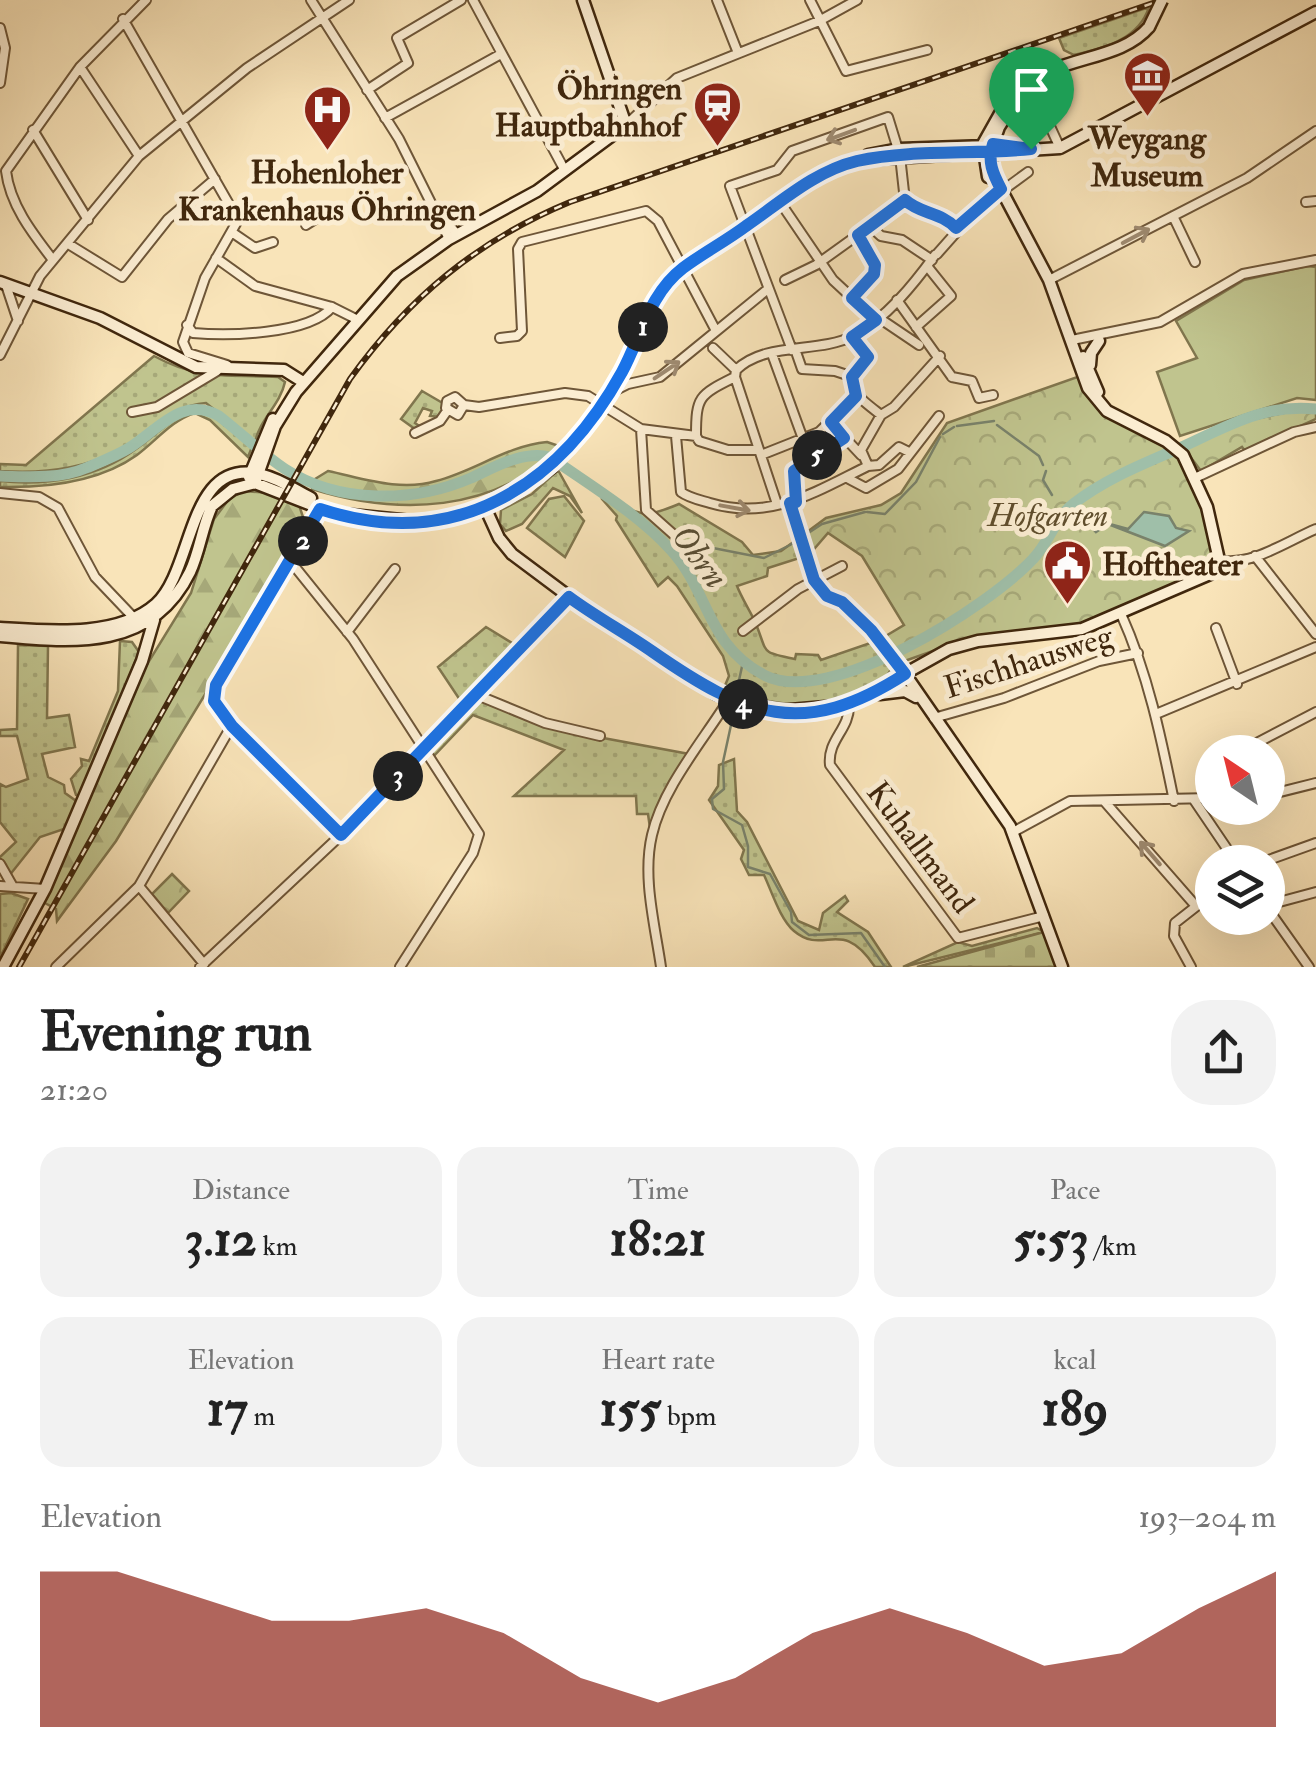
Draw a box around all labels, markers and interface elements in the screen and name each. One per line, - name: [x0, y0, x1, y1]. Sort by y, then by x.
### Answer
- pin: [989, 47, 1074, 150]
- museum icon: Weygang Museum: [1121, 50, 1173, 118]
- icon: arrive: [1004, 62, 1059, 117]
- place label: Öhringen Hauptbahnhof: [495, 69, 688, 146]
- station icon: Öhringen Hauptbahnhof: [691, 80, 743, 148]
- hospital icon: Hohenloher Krankenhaus Öhringen: [301, 84, 353, 152]
- place label: Weygang Museum: [1087, 119, 1207, 196]
- one-way arrow: [826, 127, 857, 145]
- place label: Hohenloher Krankenhaus Öhringen: [178, 153, 477, 230]
- one-way arrow: [1120, 225, 1150, 245]
- pin: 1: [618, 302, 668, 352]
- text: 1: [638, 309, 648, 344]
- one-way arrow: [653, 360, 681, 381]
- pin: 5: [792, 430, 842, 480]
- text: 5: [811, 437, 823, 472]
- park label: Hofgarten: [986, 496, 1108, 536]
- one-way arrow: [718, 500, 751, 518]
- pin: 2: [278, 516, 328, 566]
- water label: Ohrn: [661, 516, 738, 597]
- text: 2: [296, 523, 310, 558]
- public building icon: Hoftheater: [1041, 538, 1093, 606]
- place label: Hoftheater: [1102, 545, 1244, 585]
- street label: Fischhausweg: [939, 615, 1119, 708]
- pin: 4: [718, 679, 768, 729]
- text: 4: [735, 686, 751, 721]
- north arrow: [1195, 735, 1285, 825]
- map controls: [1195, 735, 1285, 935]
- pin: 3: [373, 751, 423, 801]
- text: 3: [393, 758, 403, 793]
- street label: Kuhallmand: [858, 774, 983, 922]
- one-way arrow: [1139, 841, 1161, 867]
- button: layers: [1195, 845, 1285, 935]
- text: Evening run: [40, 998, 312, 1067]
- button: share: [1171, 1000, 1276, 1105]
- text: 21:20: [40, 1070, 108, 1110]
- text: Distance: [192, 1173, 290, 1208]
- text: Time: [627, 1173, 689, 1208]
- text: Pace: [1050, 1173, 1100, 1208]
- text: 3.12: [184, 1208, 257, 1271]
- text: 18:21: [610, 1208, 706, 1271]
- text: 5:53: [1013, 1208, 1089, 1271]
- text: km: [257, 1229, 298, 1264]
- text: /km: [1089, 1229, 1137, 1264]
- text: Elevation: [188, 1343, 294, 1378]
- text: Heart rate: [601, 1343, 715, 1378]
- text: kcal: [1054, 1343, 1096, 1378]
- text: 17: [207, 1378, 248, 1441]
- text: 155: [599, 1378, 661, 1441]
- text: 189: [1042, 1378, 1108, 1441]
- text: m: [248, 1399, 275, 1434]
- text: bpm: [661, 1399, 717, 1434]
- text: Elevation: [40, 1497, 162, 1537]
- text: 193–204 m: [1139, 1497, 1276, 1537]

